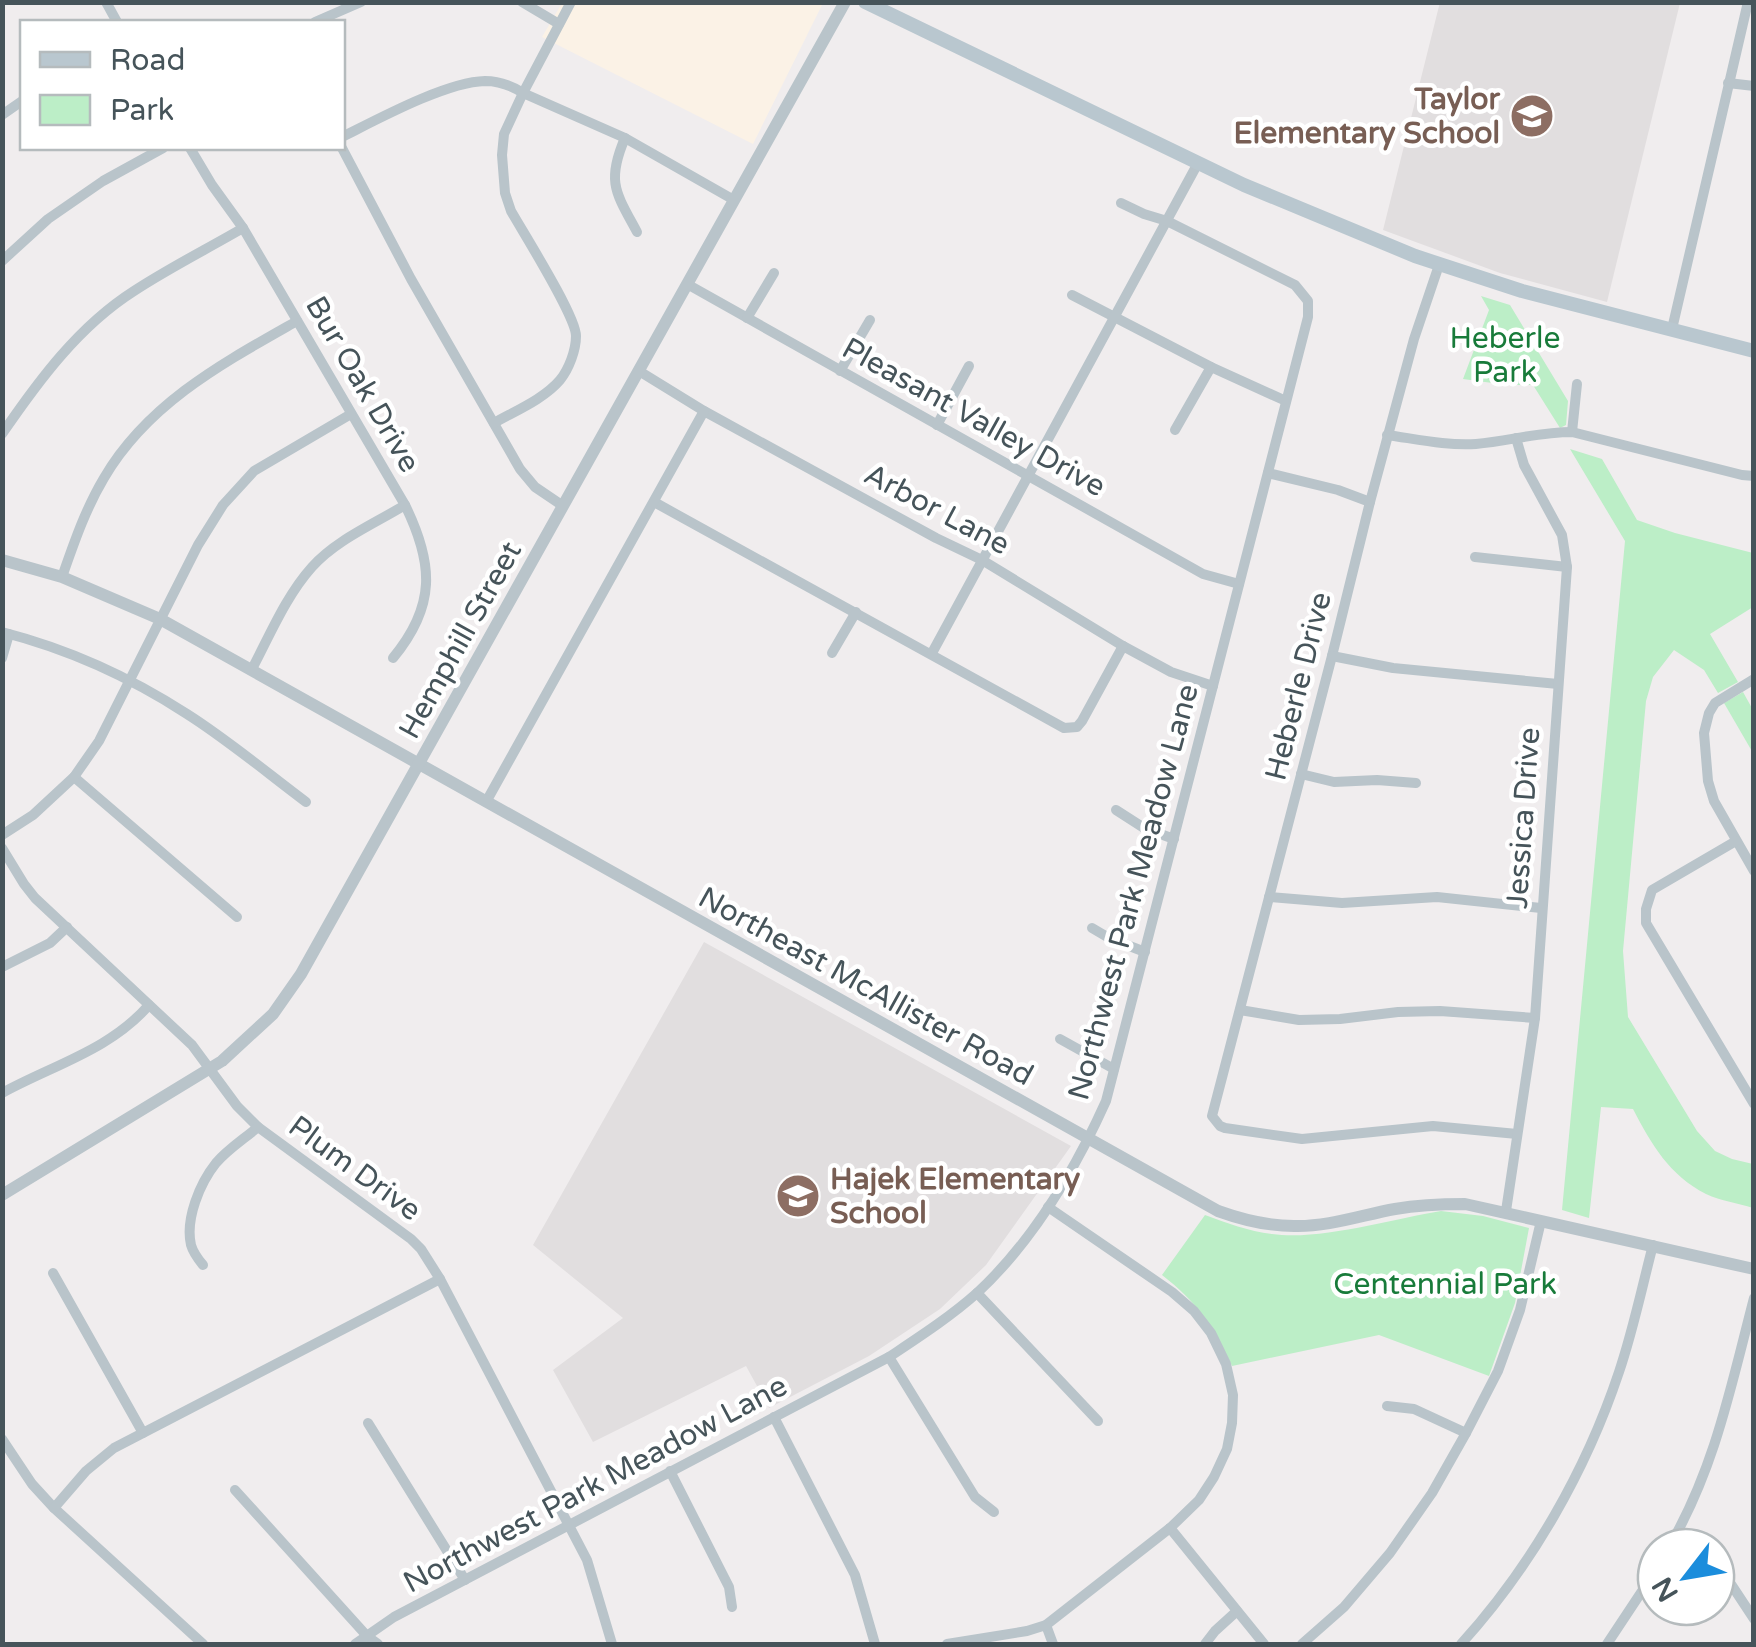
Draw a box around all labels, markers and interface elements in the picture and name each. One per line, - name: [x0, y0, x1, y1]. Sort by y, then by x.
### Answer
- legend: [20, 20, 345, 150]
- text: Road: [110, 42, 185, 79]
- place label: Taylor Elementary School: [1234, 81, 1500, 152]
- text: Park: [110, 92, 174, 129]
- school or university icon: Taylor Elementary School: [1509, 93, 1555, 139]
- street label: Bur Oak Drive: [297, 290, 428, 479]
- park label: Heberle Park: [1449, 320, 1561, 391]
- street label: Pleasant Valley Drive: [836, 330, 1112, 505]
- street label: Arbor Lane: [858, 456, 1016, 563]
- street label: Hemphill Street: [391, 535, 530, 745]
- street label: Heberle Drive: [1257, 588, 1340, 784]
- street label: Northwest Park Meadow Lane: [1060, 680, 1207, 1104]
- street label: Jessica Drive: [1499, 726, 1548, 910]
- street label: Northeast McAllister Road: [692, 879, 1040, 1094]
- street label: Plum Drive: [281, 1108, 428, 1229]
- place label: Hajek Elementary School: [830, 1161, 1080, 1232]
- school or university icon: Hajek Elementary School: [775, 1173, 821, 1219]
- park label: Centennial Park: [1333, 1266, 1557, 1303]
- street label: Northwest Park Meadow Lane: [397, 1367, 793, 1602]
- north arrow: [1636, 1527, 1736, 1627]
- text: N: [1645, 1571, 1686, 1608]

